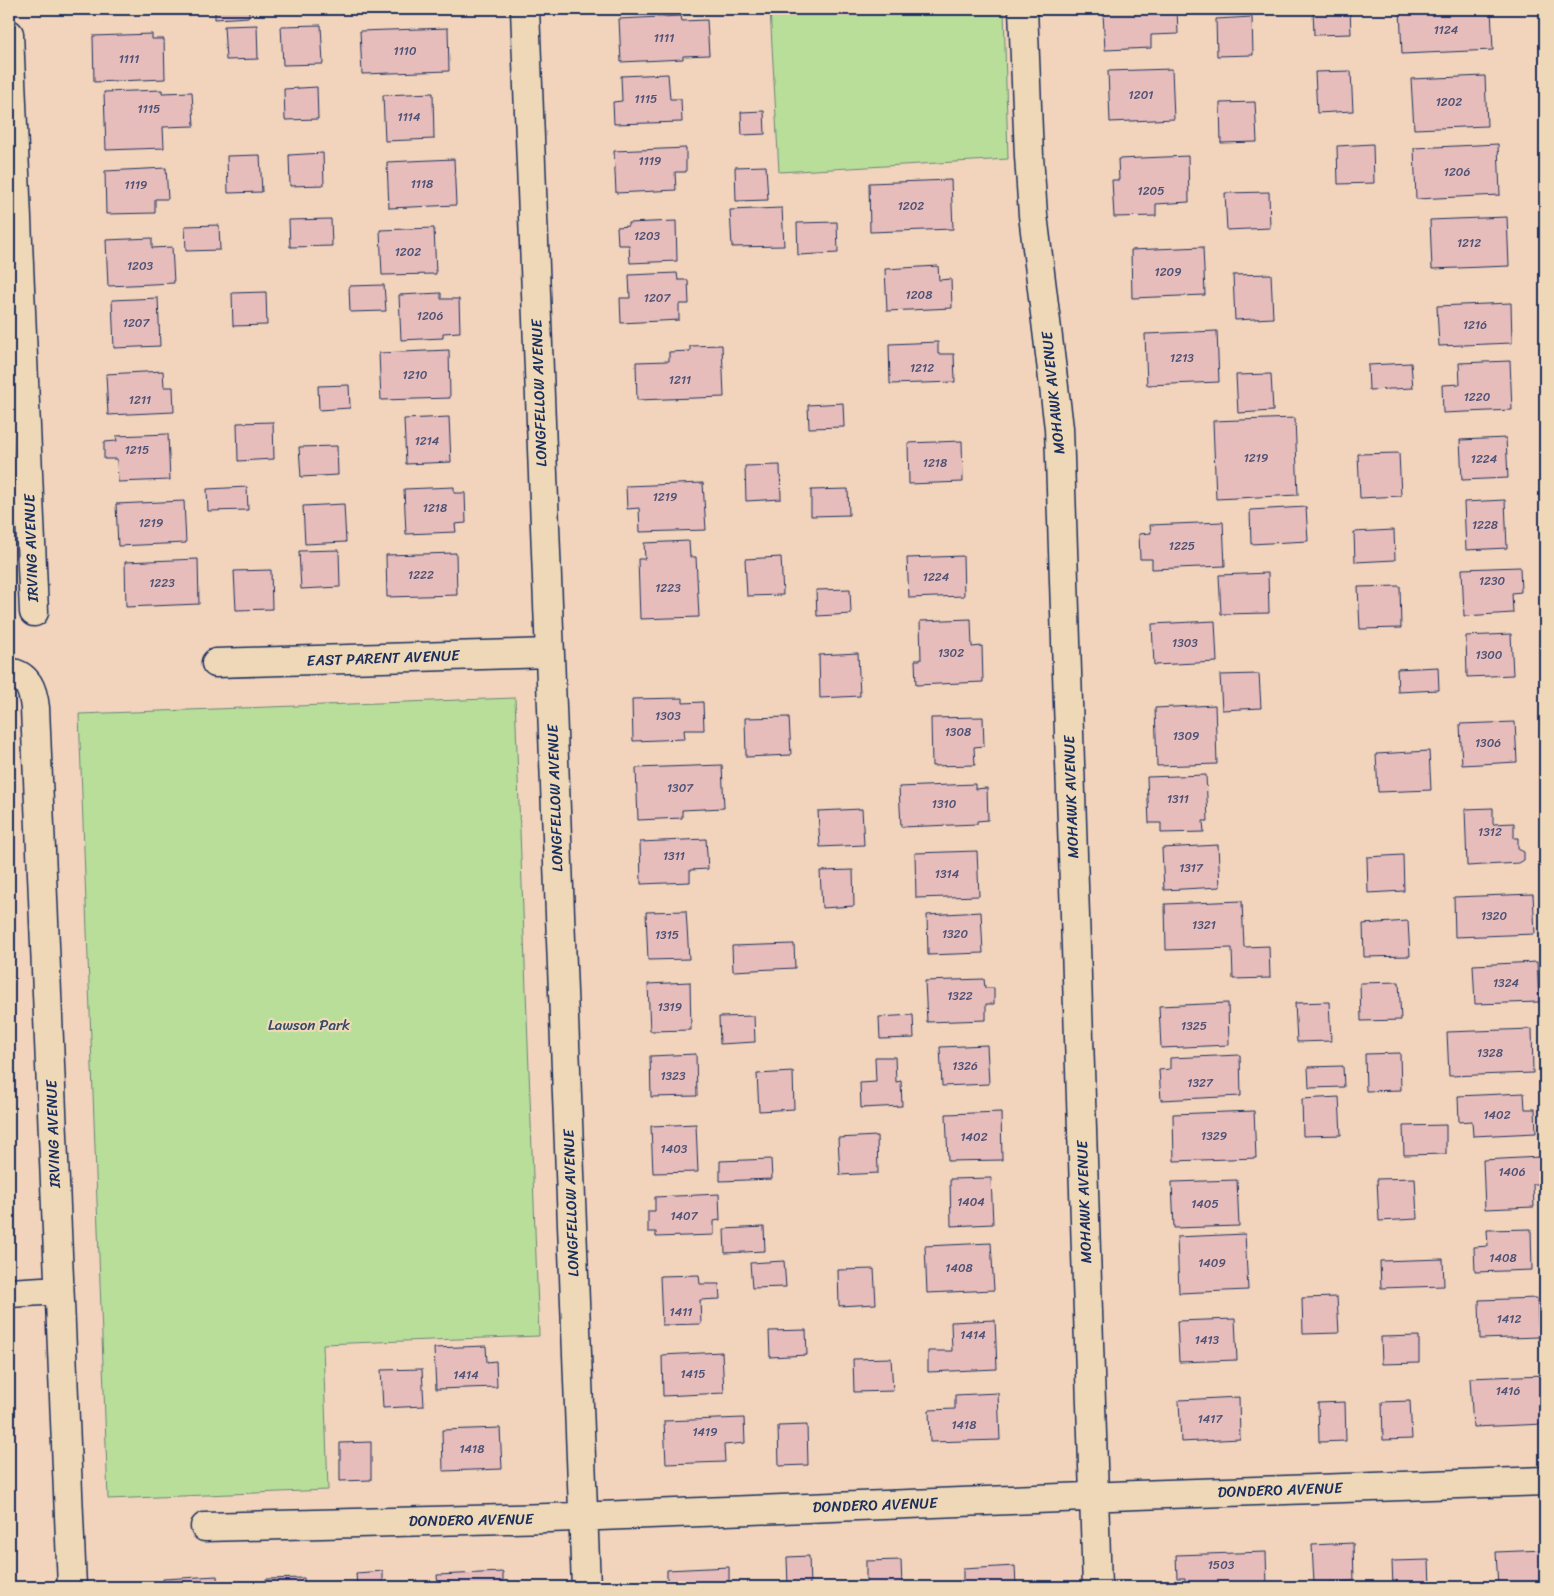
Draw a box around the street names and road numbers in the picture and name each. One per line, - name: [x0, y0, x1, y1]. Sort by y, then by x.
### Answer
- street label: LONGFELLOW AVENUE: [523, 317, 555, 467]
- street label: MOHAWK AVENUE: [1033, 329, 1072, 456]
- street label: IRVING AVENUE: [16, 492, 46, 603]
- street label: EAST PARENT AVENUE: [306, 642, 461, 674]
- street label: LONGFELLOW AVENUE: [539, 722, 571, 872]
- street label: MOHAWK AVENUE: [1056, 733, 1086, 859]
- street label: IRVING AVENUE: [38, 1078, 68, 1189]
- street label: LONGFELLOW AVENUE: [555, 1127, 587, 1277]
- street label: MOHAWK AVENUE: [1069, 1138, 1099, 1264]
- street label: DONDERO AVENUE: [1217, 1475, 1344, 1505]
- street label: DONDERO AVENUE: [812, 1490, 939, 1520]
- street label: DONDERO AVENUE: [408, 1506, 535, 1534]

